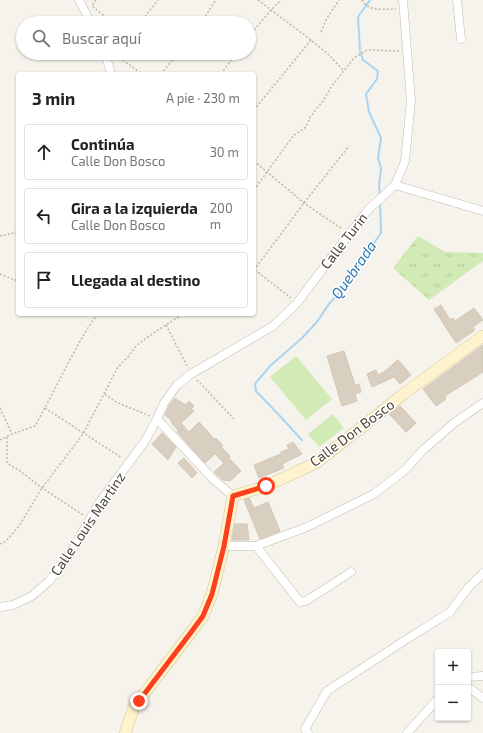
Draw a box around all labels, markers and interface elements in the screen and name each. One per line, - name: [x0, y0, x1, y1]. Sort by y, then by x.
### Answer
- search box: [16, 16, 256, 60]
- icon: search: [30, 27, 52, 49]
- text: Buscar aquí: [62, 29, 141, 47]
- text: 3 min: [32, 88, 75, 108]
- text: A pie · 230 m: [166, 90, 240, 106]
- text: Continúa: [71, 135, 134, 153]
- icon: ahead: [33, 141, 55, 163]
- text: 30 m: [210, 144, 239, 160]
- text: Calle Don Bosco: [71, 153, 165, 169]
- text: Gira a la izquierda: [71, 199, 198, 217]
- text: 200 m: [210, 200, 233, 232]
- icon: left: [33, 205, 55, 227]
- street label: Calle Turin: [316, 209, 371, 272]
- text: Calle Don Bosco: [71, 217, 165, 233]
- water label: Quebrada: [327, 237, 381, 303]
- icon: arrive: [33, 269, 55, 291]
- text: Llegada al destino: [71, 271, 200, 289]
- street label: Calle Don Bosco: [306, 395, 397, 470]
- street label: Calle Louis Martinz: [47, 469, 128, 579]
- route start: [257, 477, 275, 495]
- map controls: [435, 649, 471, 721]
- button: +: [435, 649, 471, 685]
- button: −: [435, 685, 471, 721]
- route end: [130, 692, 148, 710]

